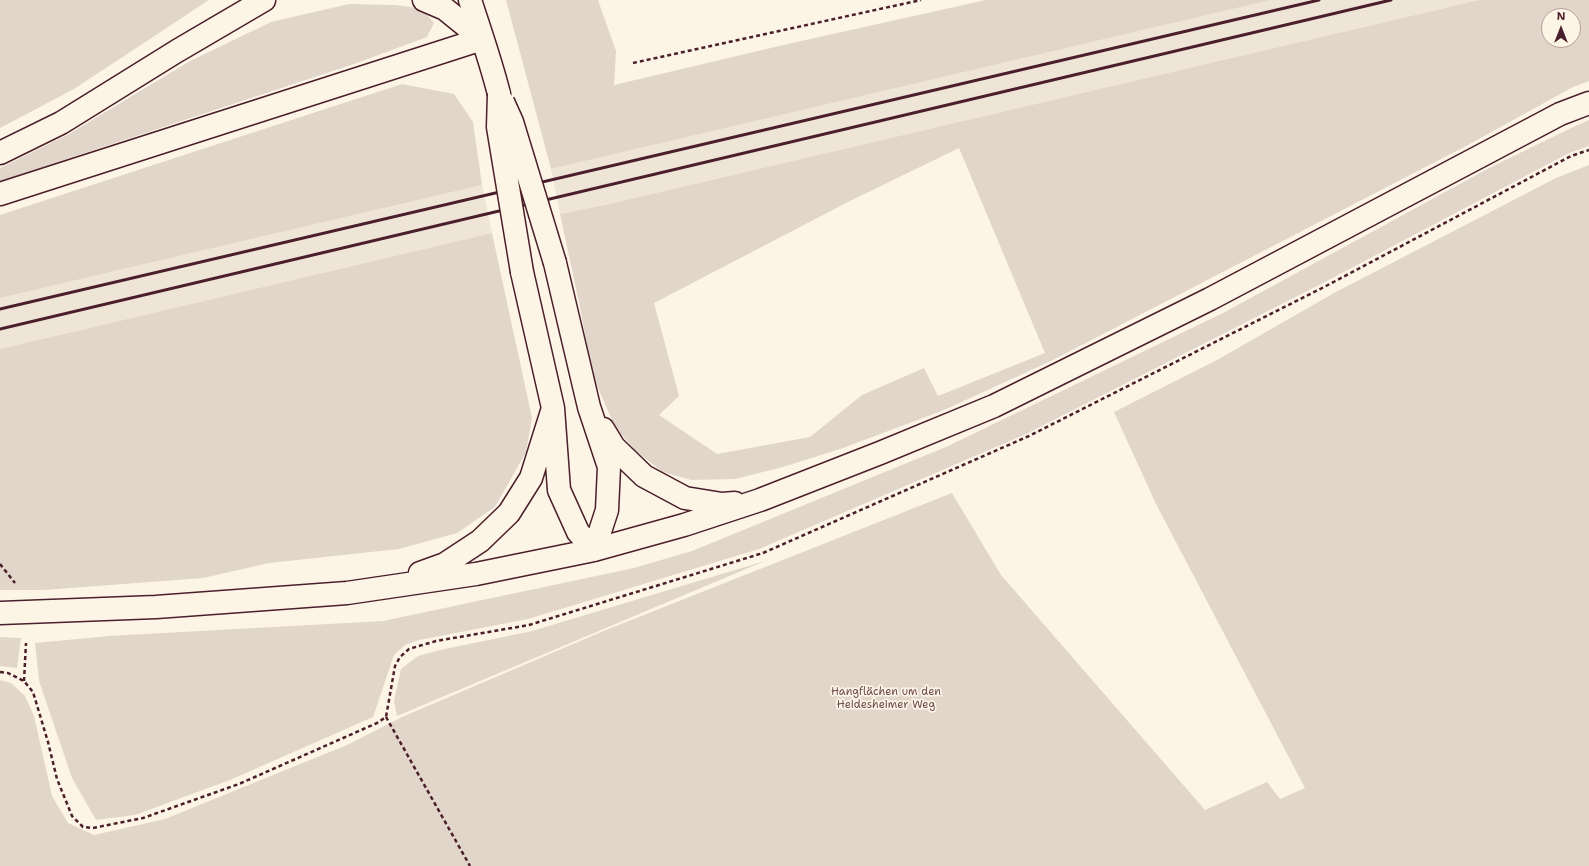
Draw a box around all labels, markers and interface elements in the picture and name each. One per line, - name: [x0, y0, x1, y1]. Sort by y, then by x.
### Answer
- north arrow: [1541, 8, 1581, 48]
- text: N: [1557, 9, 1565, 24]
- park label: Hangflächen um den Heidesheimer Weg: [831, 685, 941, 711]

